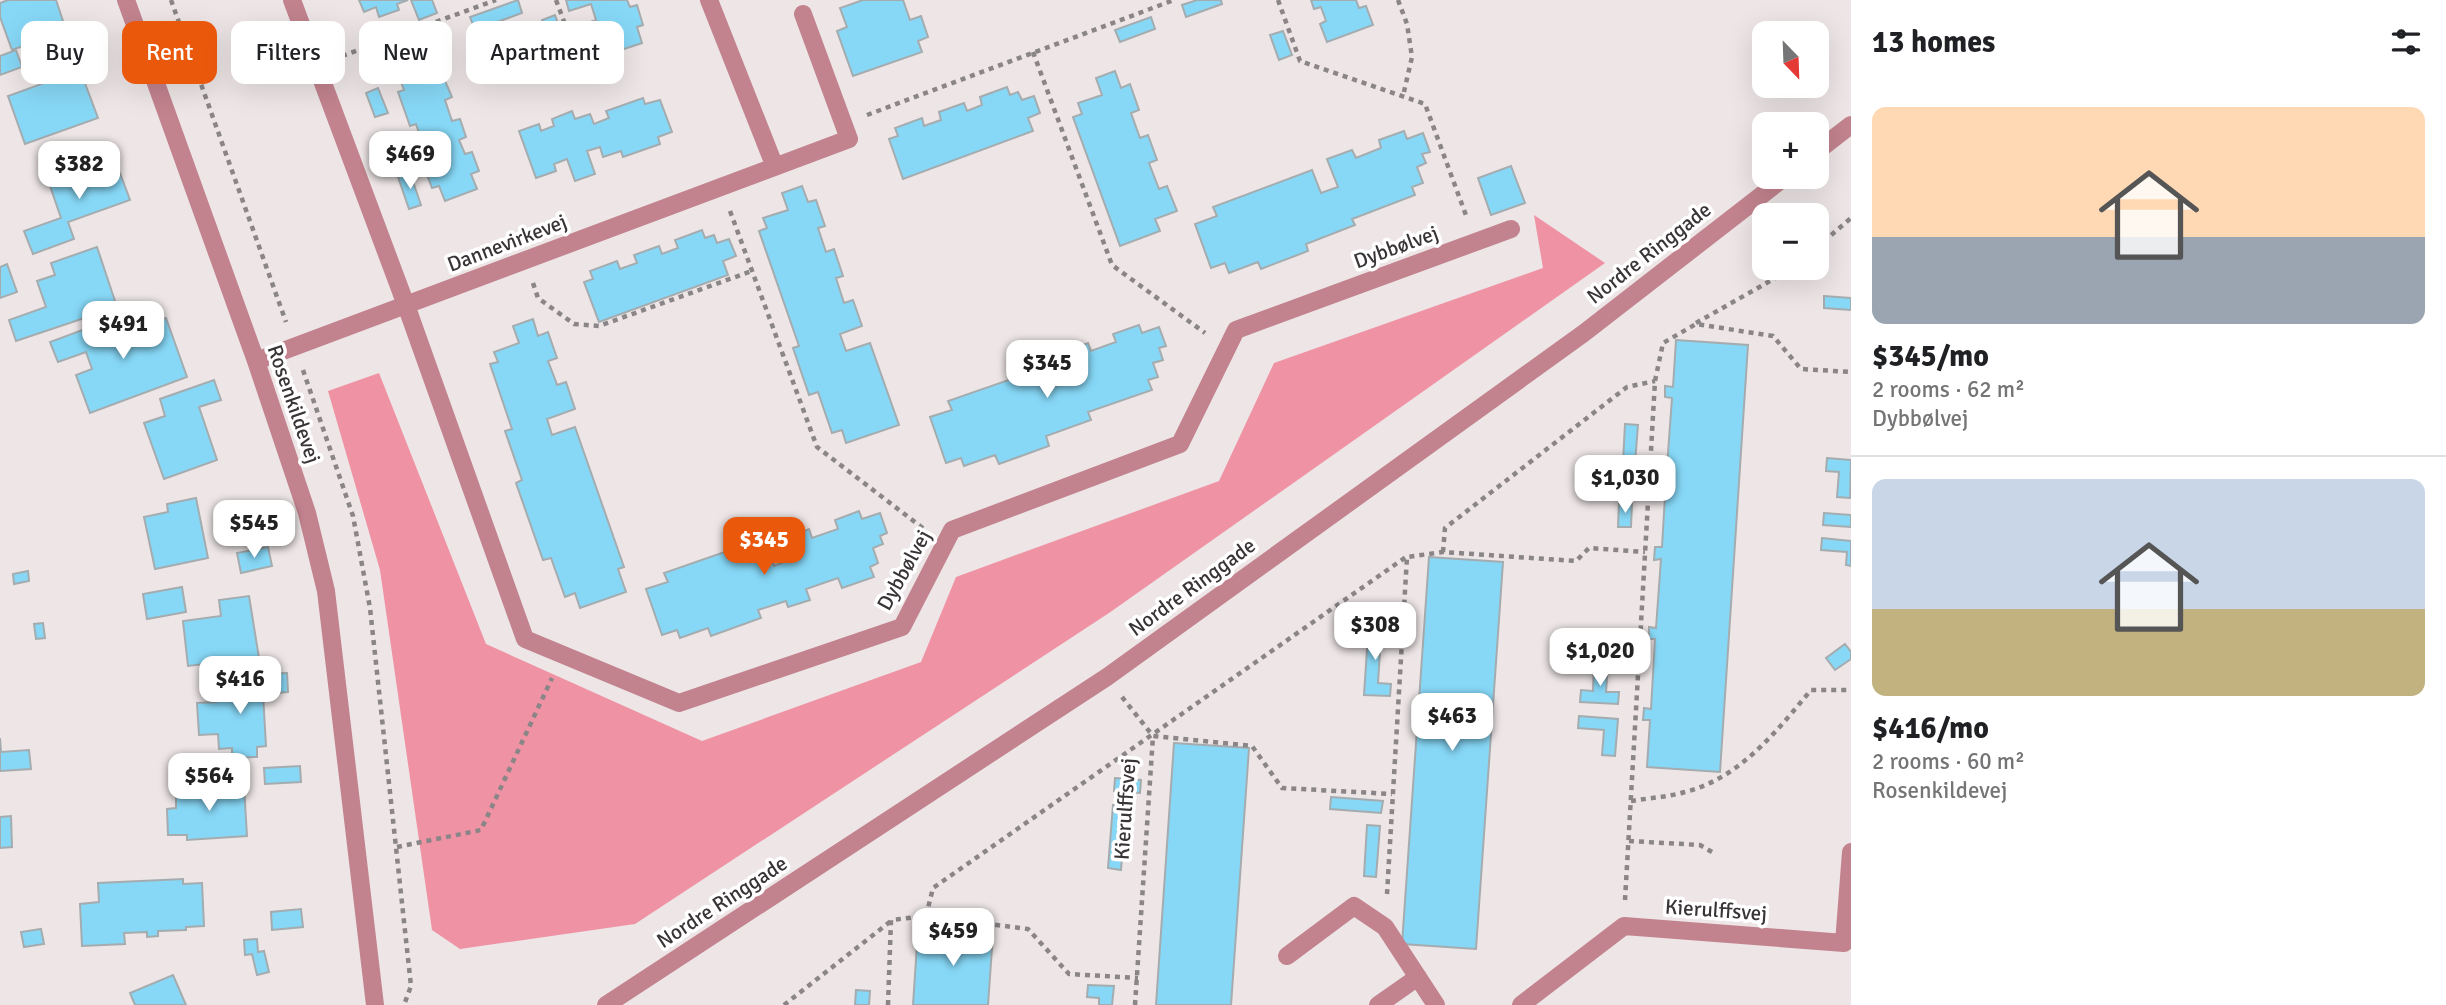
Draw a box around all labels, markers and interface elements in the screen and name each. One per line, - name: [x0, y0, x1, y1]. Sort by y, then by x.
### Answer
- chip: Buy: [21, 21, 108, 84]
- chip: Rent: [122, 21, 217, 84]
- chip: Filters: [231, 21, 345, 84]
- chip: New: [359, 21, 452, 84]
- chip: Apartment: [466, 21, 624, 84]
- north arrow: [1752, 21, 1829, 98]
- map controls: [1752, 21, 1829, 280]
- icon: filters: [2387, 23, 2425, 61]
- text: 13 homes: [1872, 24, 1995, 61]
- button: +: [1752, 112, 1829, 189]
- pin: $469: [369, 132, 451, 191]
- text: $469: [385, 139, 435, 168]
- pin: $382: [38, 142, 120, 201]
- text: $382: [54, 149, 104, 178]
- icon: home: [2086, 152, 2212, 278]
- street label: Nordre Ringgade: [1582, 196, 1716, 310]
- button: −: [1752, 203, 1829, 280]
- street label: Dannevirkevej: [444, 208, 570, 278]
- street label: Dybbølvej: [1350, 220, 1442, 274]
- pin: $491: [82, 302, 164, 361]
- text: $491: [98, 309, 148, 338]
- text: $345/mo: [1872, 338, 1989, 375]
- pin: $345: [1006, 340, 1088, 400]
- street label: Rosenkildevej: [262, 341, 326, 467]
- text: $345: [1022, 348, 1072, 377]
- text: 2 rooms · 62 m²: [1872, 375, 2025, 404]
- text: Dybbølvej: [1872, 404, 1969, 433]
- pin: $1,030: [1568, 456, 1682, 515]
- text: $1,030: [1591, 463, 1659, 492]
- pin: $545: [213, 500, 295, 560]
- text: $545: [229, 508, 279, 537]
- pin: $345: [723, 518, 805, 577]
- icon: home: [2086, 524, 2212, 650]
- text: $345: [739, 525, 789, 554]
- street label: Dybbølvej: [871, 525, 937, 615]
- street label: Nordre Ringgade: [1123, 532, 1261, 642]
- pin: $308: [1334, 602, 1416, 662]
- text: $308: [1350, 610, 1400, 639]
- pin: $1,020: [1543, 628, 1657, 688]
- text: $1,020: [1566, 636, 1634, 665]
- pin: $416: [199, 656, 281, 716]
- text: $416: [215, 664, 265, 693]
- pin: $463: [1411, 694, 1493, 753]
- text: $463: [1427, 701, 1477, 730]
- text: $416/mo: [1872, 710, 1989, 747]
- text: 2 rooms · 60 m²: [1872, 747, 2025, 776]
- pin: $564: [168, 754, 250, 813]
- street label: Kierulffsvej: [1108, 757, 1142, 861]
- text: $564: [184, 761, 234, 790]
- text: Rosenkildevej: [1872, 776, 2007, 805]
- street label: Nordre Ringgade: [652, 850, 792, 954]
- street label: Kierulffsvej: [1664, 893, 1768, 927]
- pin: $459: [912, 908, 994, 968]
- text: $459: [928, 916, 978, 945]

